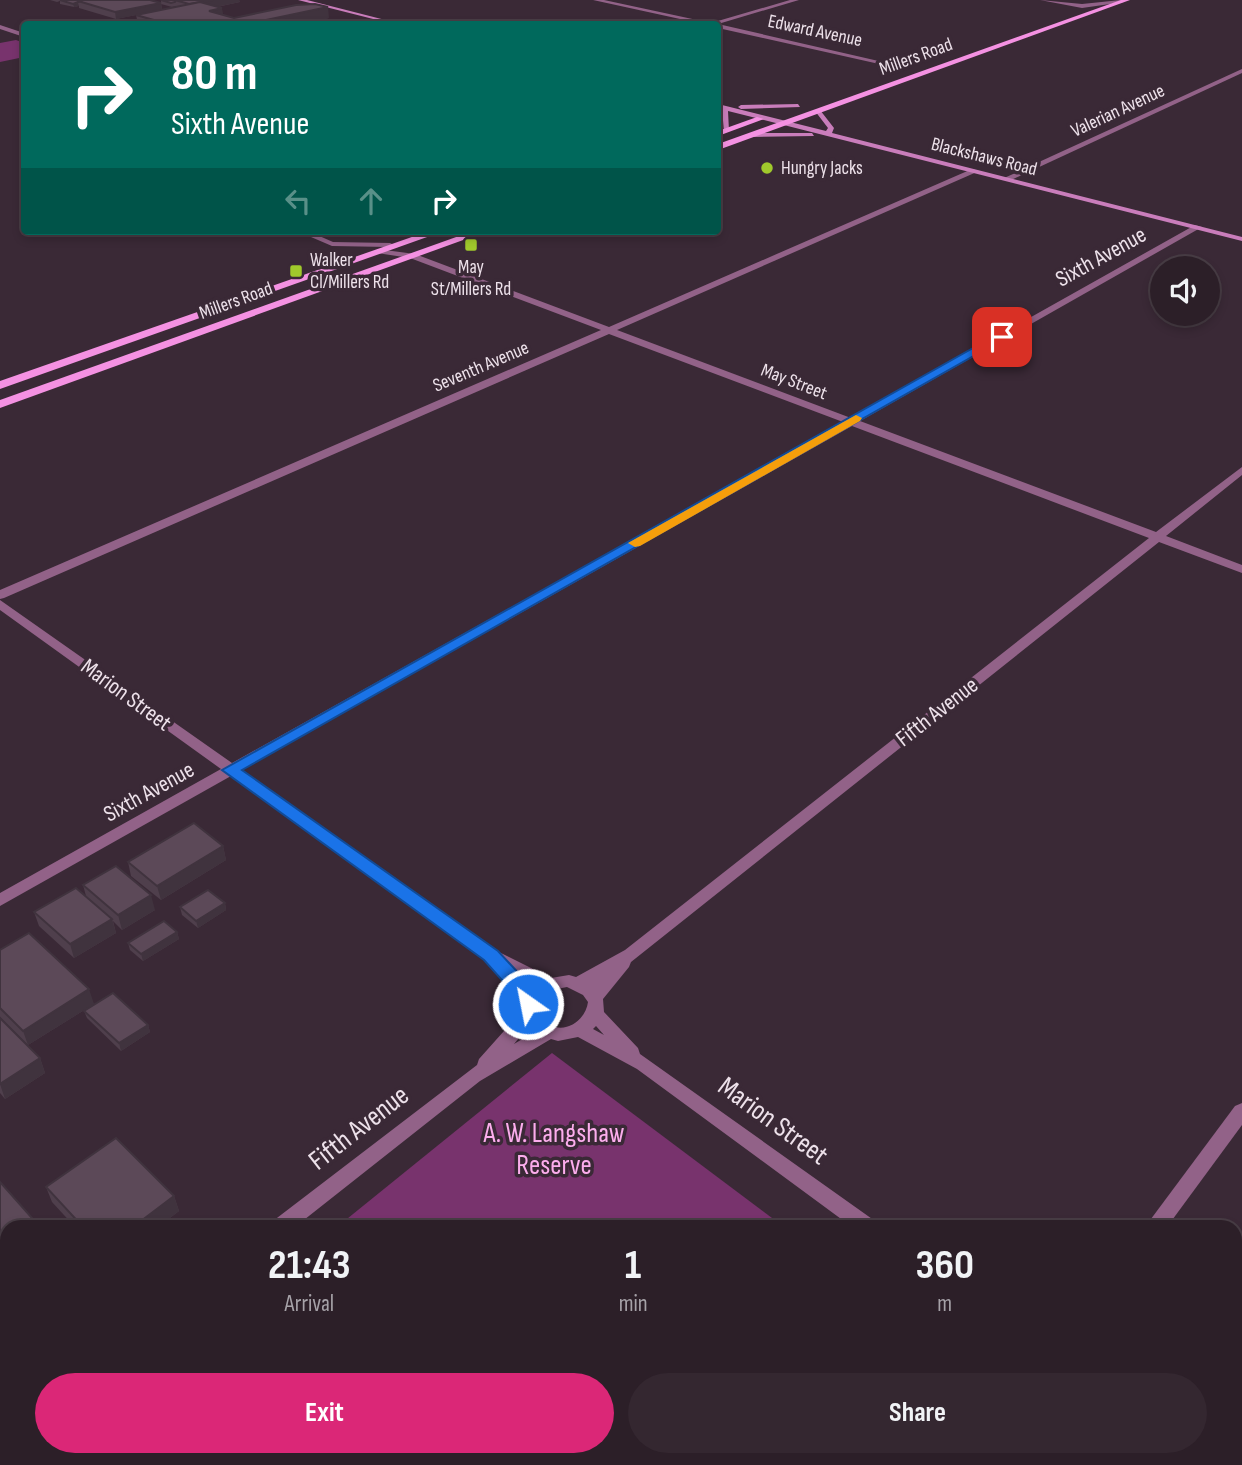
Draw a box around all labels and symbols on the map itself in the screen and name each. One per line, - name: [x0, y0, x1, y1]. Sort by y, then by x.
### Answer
- street label: Edward Avenue: [766, 10, 864, 52]
- street label: Millers Road: [876, 33, 956, 81]
- street label: Valerian Avenue: [1068, 79, 1168, 143]
- street label: Blackshaws Road: [929, 133, 1039, 181]
- place label: Hungry Jacks: [781, 157, 863, 180]
- marker: Hungry Jacks: [759, 160, 775, 176]
- street label: Sixth Avenue: [1051, 221, 1151, 293]
- marker: May St/Millers Rd: [463, 237, 479, 253]
- place label: Walker Cl/Millers Rd: [310, 249, 389, 294]
- place label: May St/Millers Rd: [431, 256, 511, 301]
- marker: Walker Cl/Millers Rd: [288, 263, 304, 279]
- street label: Millers Road: [196, 277, 276, 325]
- pin: [972, 307, 1032, 367]
- street label: Seventh Avenue: [429, 336, 533, 398]
- street label: May Street: [758, 359, 830, 405]
- street label: Marion Street: [75, 653, 177, 737]
- street label: Fifth Avenue: [890, 671, 984, 753]
- street label: Sixth Avenue: [99, 756, 199, 828]
- position arrow: [491, 967, 565, 1041]
- street label: Marion Street: [712, 1070, 834, 1172]
- street label: Fifth Avenue: [302, 1079, 416, 1177]
- park label: A. W. Langshaw Reserve: [482, 1117, 625, 1182]

